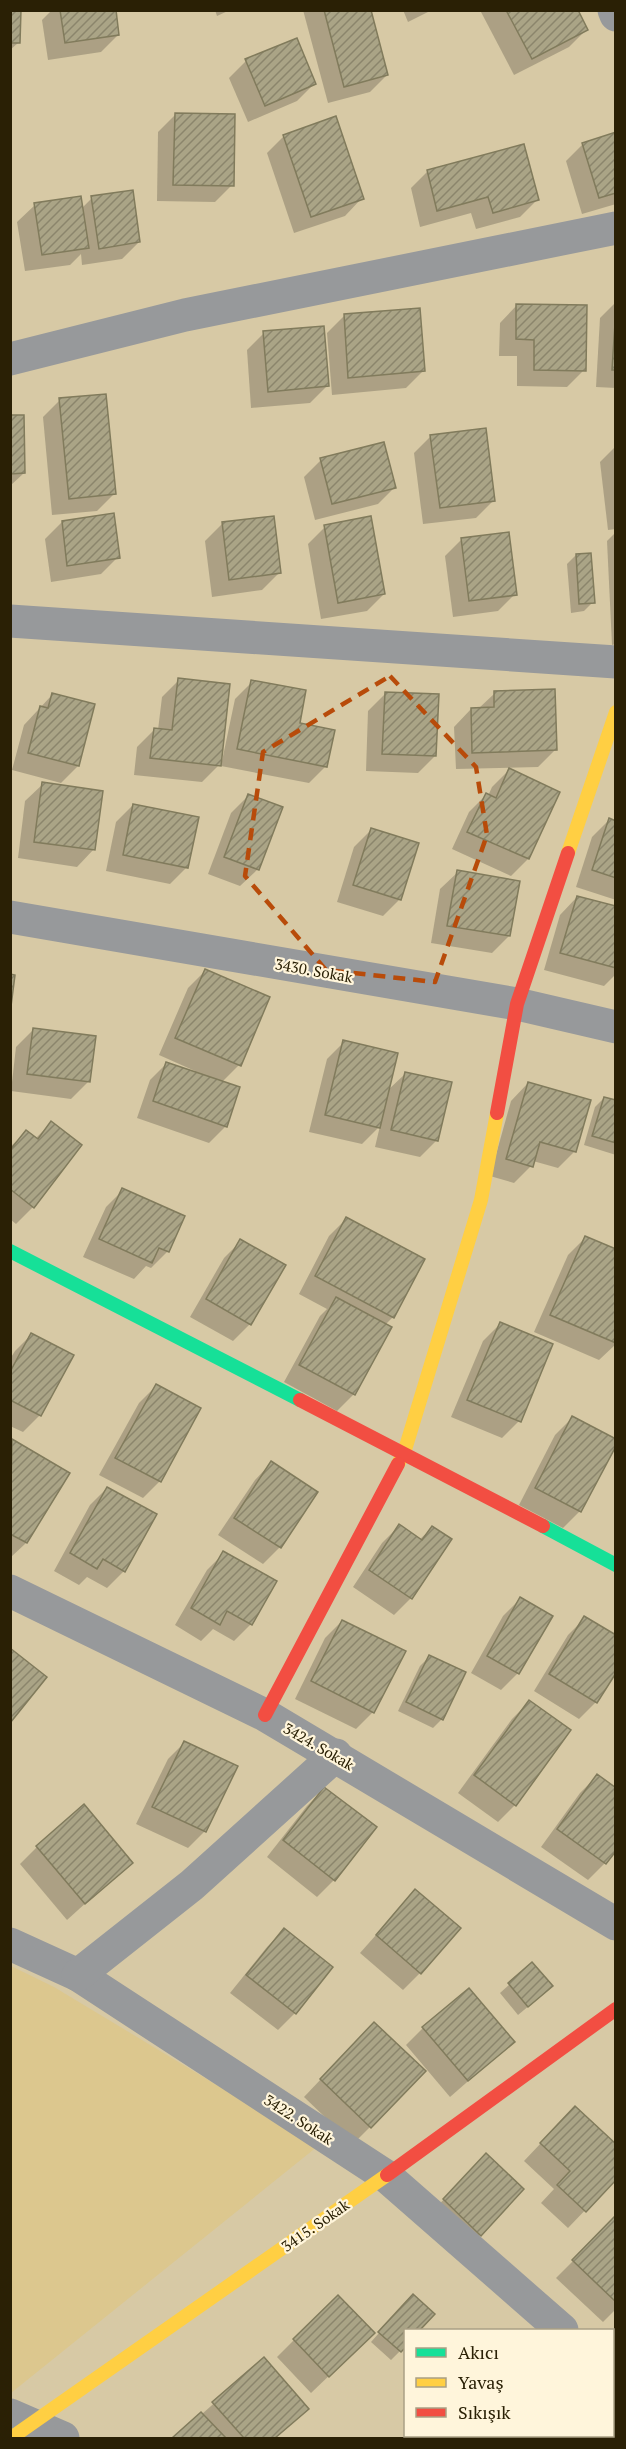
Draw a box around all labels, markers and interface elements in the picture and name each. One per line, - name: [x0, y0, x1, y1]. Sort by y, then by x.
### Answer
- street label: 3430. Sokak: [274, 953, 355, 987]
- street label: 3424. Sokak: [280, 1718, 358, 1774]
- street label: 3422. Sokak: [261, 2089, 338, 2149]
- street label: 3415. Sokak: [277, 2194, 353, 2256]
- legend: [404, 2329, 614, 2437]
- text: Akıcı: [458, 2340, 499, 2364]
- text: Yavaş: [458, 2370, 504, 2394]
- text: Sıkışık: [458, 2400, 511, 2424]

